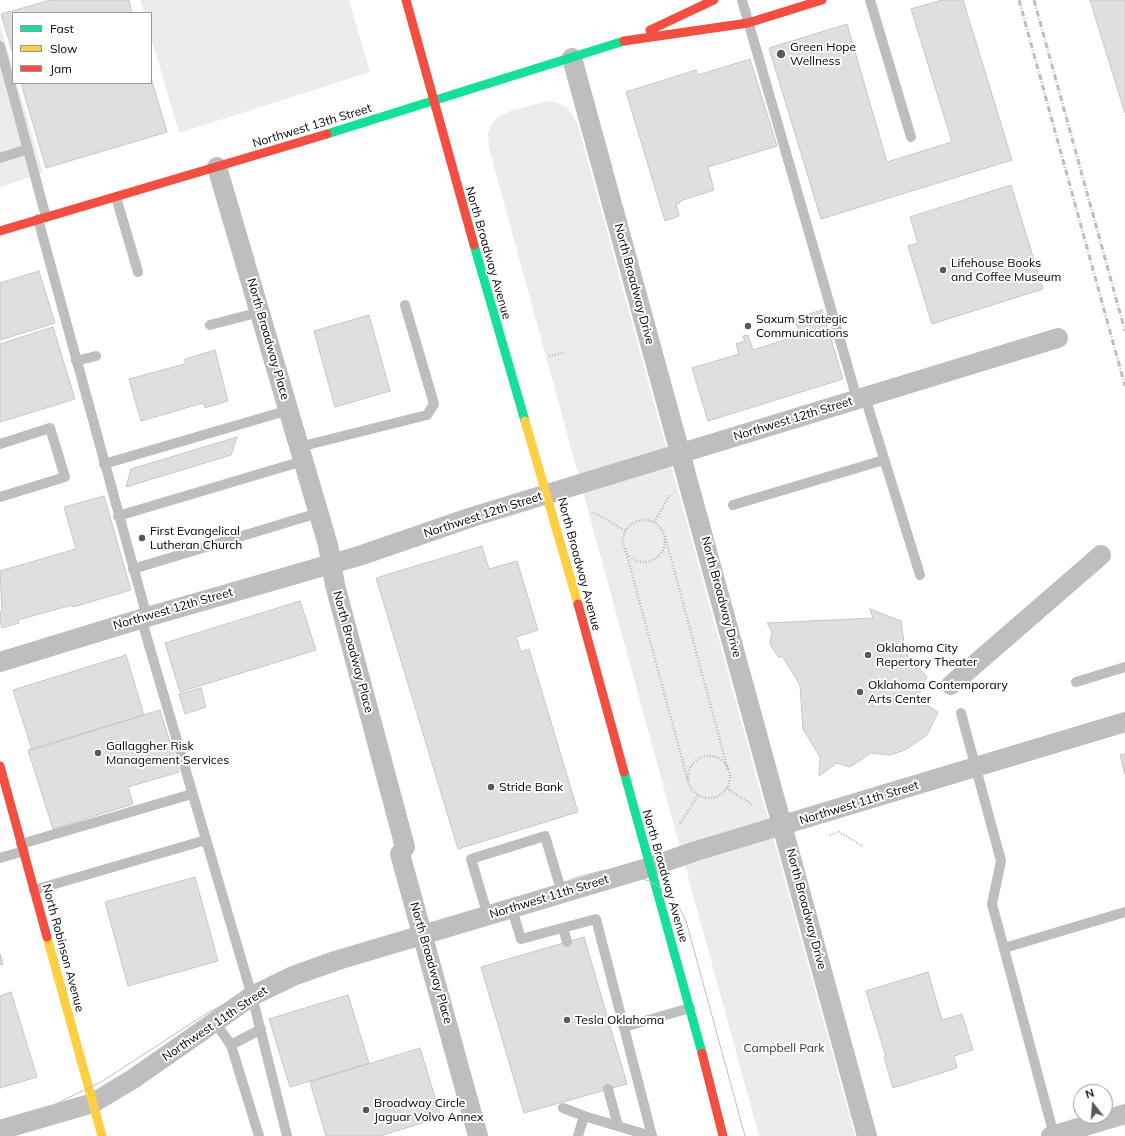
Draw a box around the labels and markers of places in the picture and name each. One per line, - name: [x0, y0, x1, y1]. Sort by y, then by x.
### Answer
- place label: Green Hope Wellness: [790, 40, 856, 68]
- marker: Green Hope Wellness: [775, 48, 787, 60]
- place label: Lifehouse Books and Coffee Museum: [951, 256, 1061, 284]
- marker: Lifehouse Books and Coffee Museum: [938, 265, 948, 275]
- place label: Saxum Strategic Communications: [756, 312, 849, 340]
- marker: Saxum Strategic Communications: [743, 321, 753, 331]
- place label: First Evangelical Lutheran Church: [150, 524, 242, 552]
- marker: First Evangelical Lutheran Church: [137, 533, 147, 543]
- place label: Oklahoma City Repertory Theater: [876, 641, 977, 669]
- marker: Oklahoma City Repertory Theater: [863, 650, 873, 660]
- place label: Oklahoma Contemporary Arts Center: [868, 678, 1008, 706]
- marker: Oklahoma Contemporary Arts Center: [855, 687, 865, 697]
- place label: Gallaggher Risk Management Services: [106, 739, 229, 767]
- marker: Gallaggher Risk Management Services: [93, 748, 103, 758]
- place label: Stride Bank: [499, 780, 563, 794]
- marker: Stride Bank: [486, 782, 496, 792]
- place label: Tesla Oklahoma: [575, 1013, 664, 1027]
- marker: Tesla Oklahoma: [562, 1015, 572, 1025]
- place label: Broadway Circle Jaguar Volvo Annex: [374, 1096, 483, 1124]
- marker: Broadway Circle Jaguar Volvo Annex: [361, 1105, 371, 1115]

